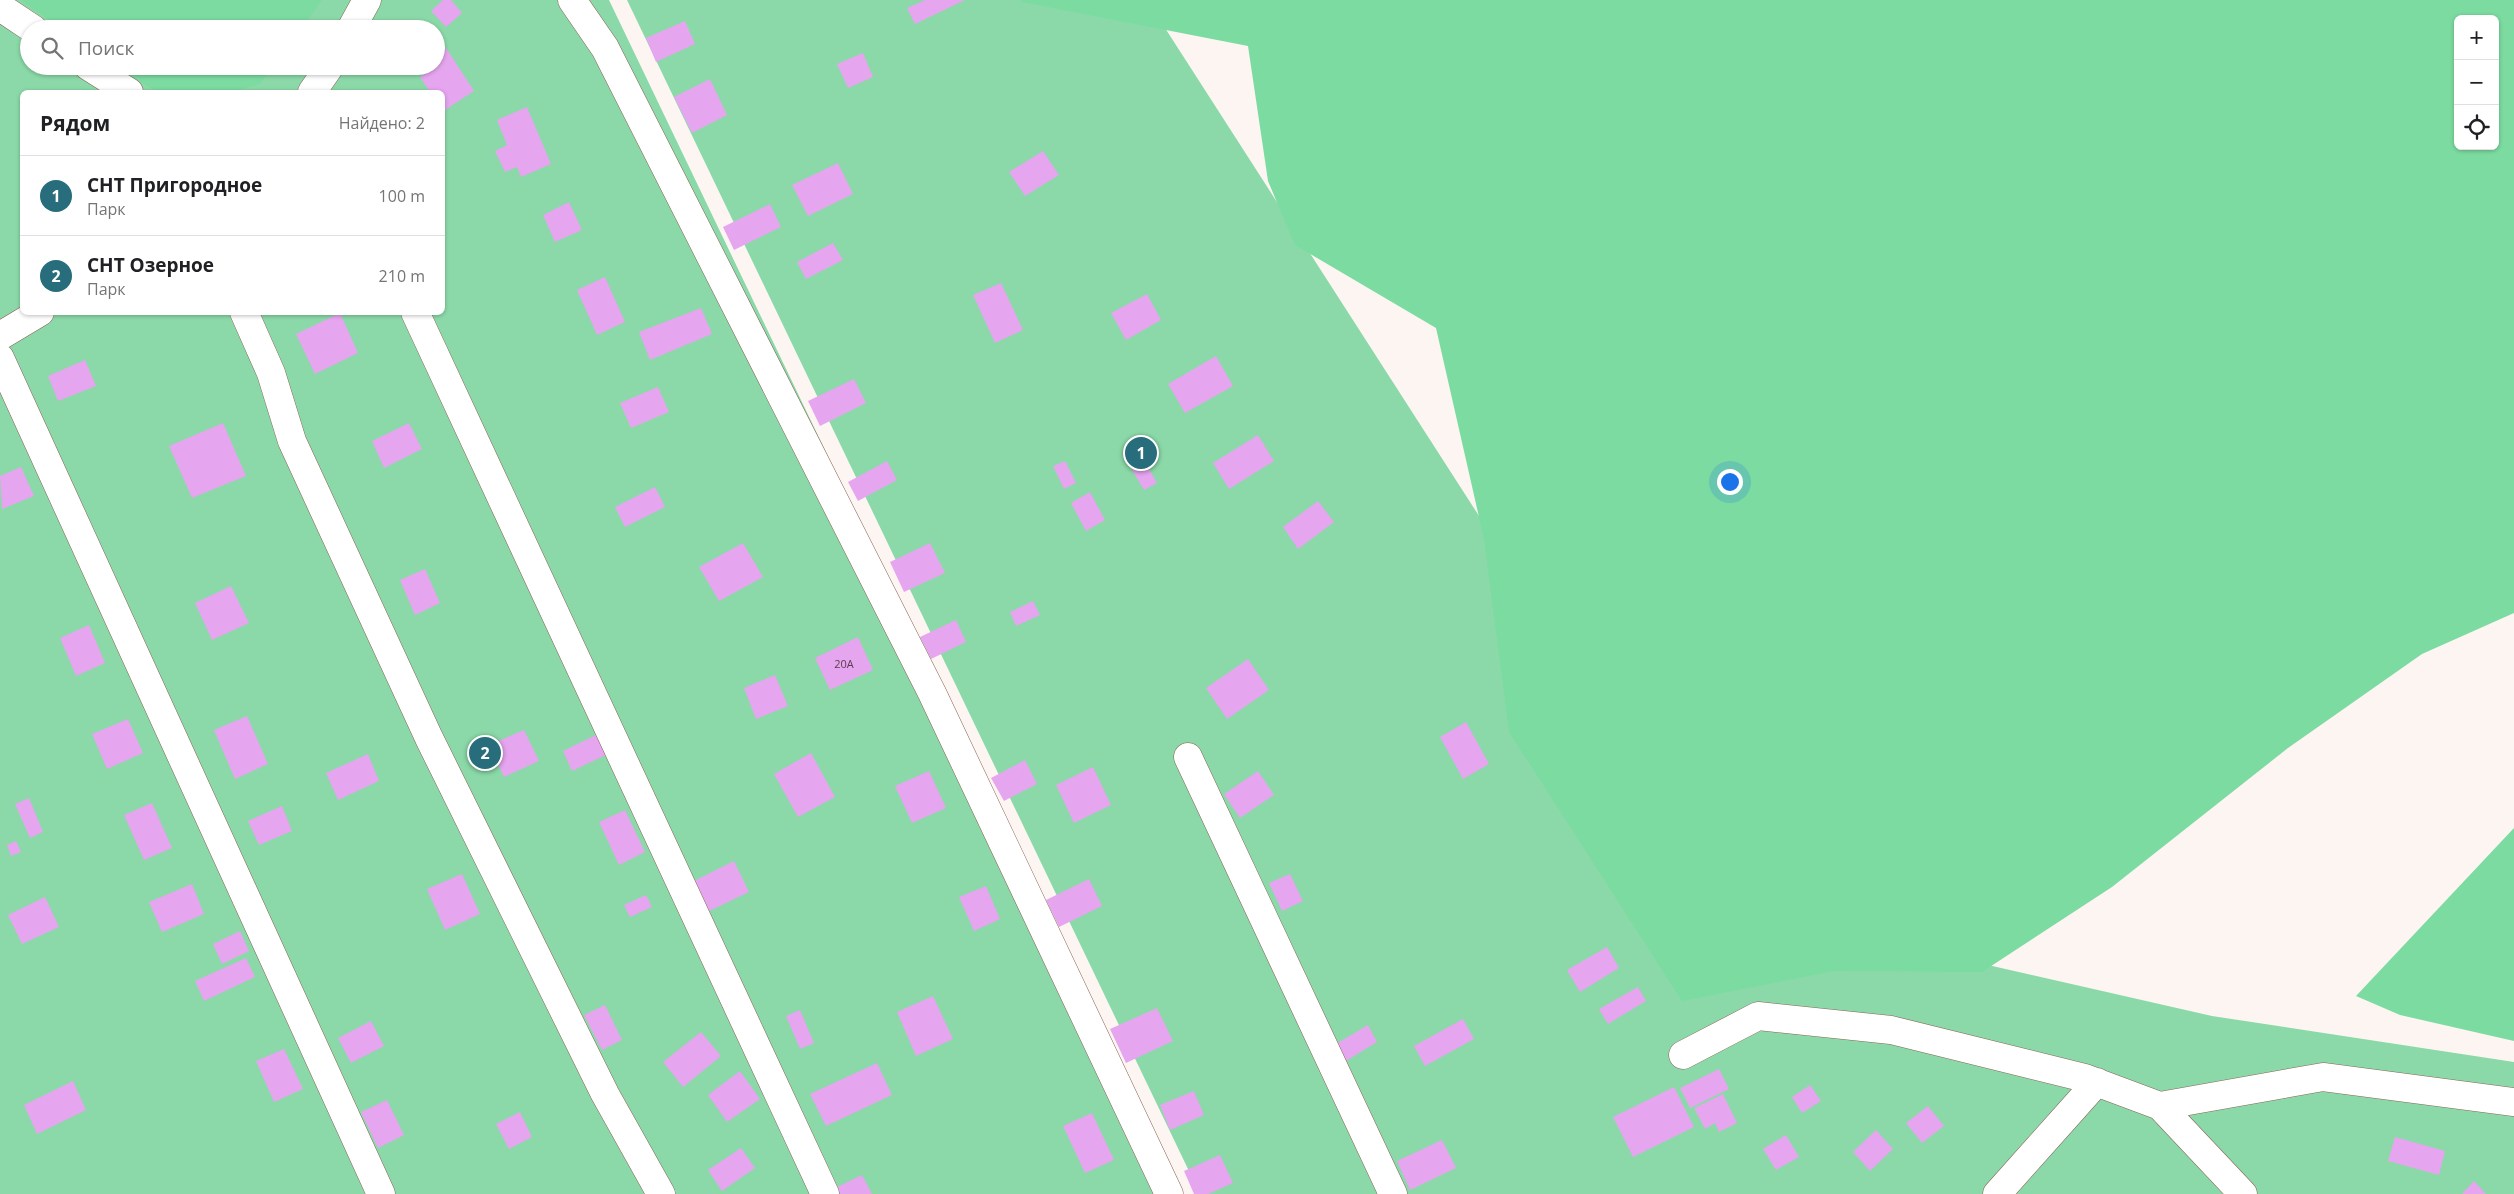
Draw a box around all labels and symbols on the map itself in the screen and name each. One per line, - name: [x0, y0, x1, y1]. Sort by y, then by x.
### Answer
- pin: 1: [1125, 434, 1157, 472]
- your location: [1717, 469, 1743, 495]
- house number: 20А: [834, 656, 854, 671]
- pin: 2: [469, 734, 501, 772]

